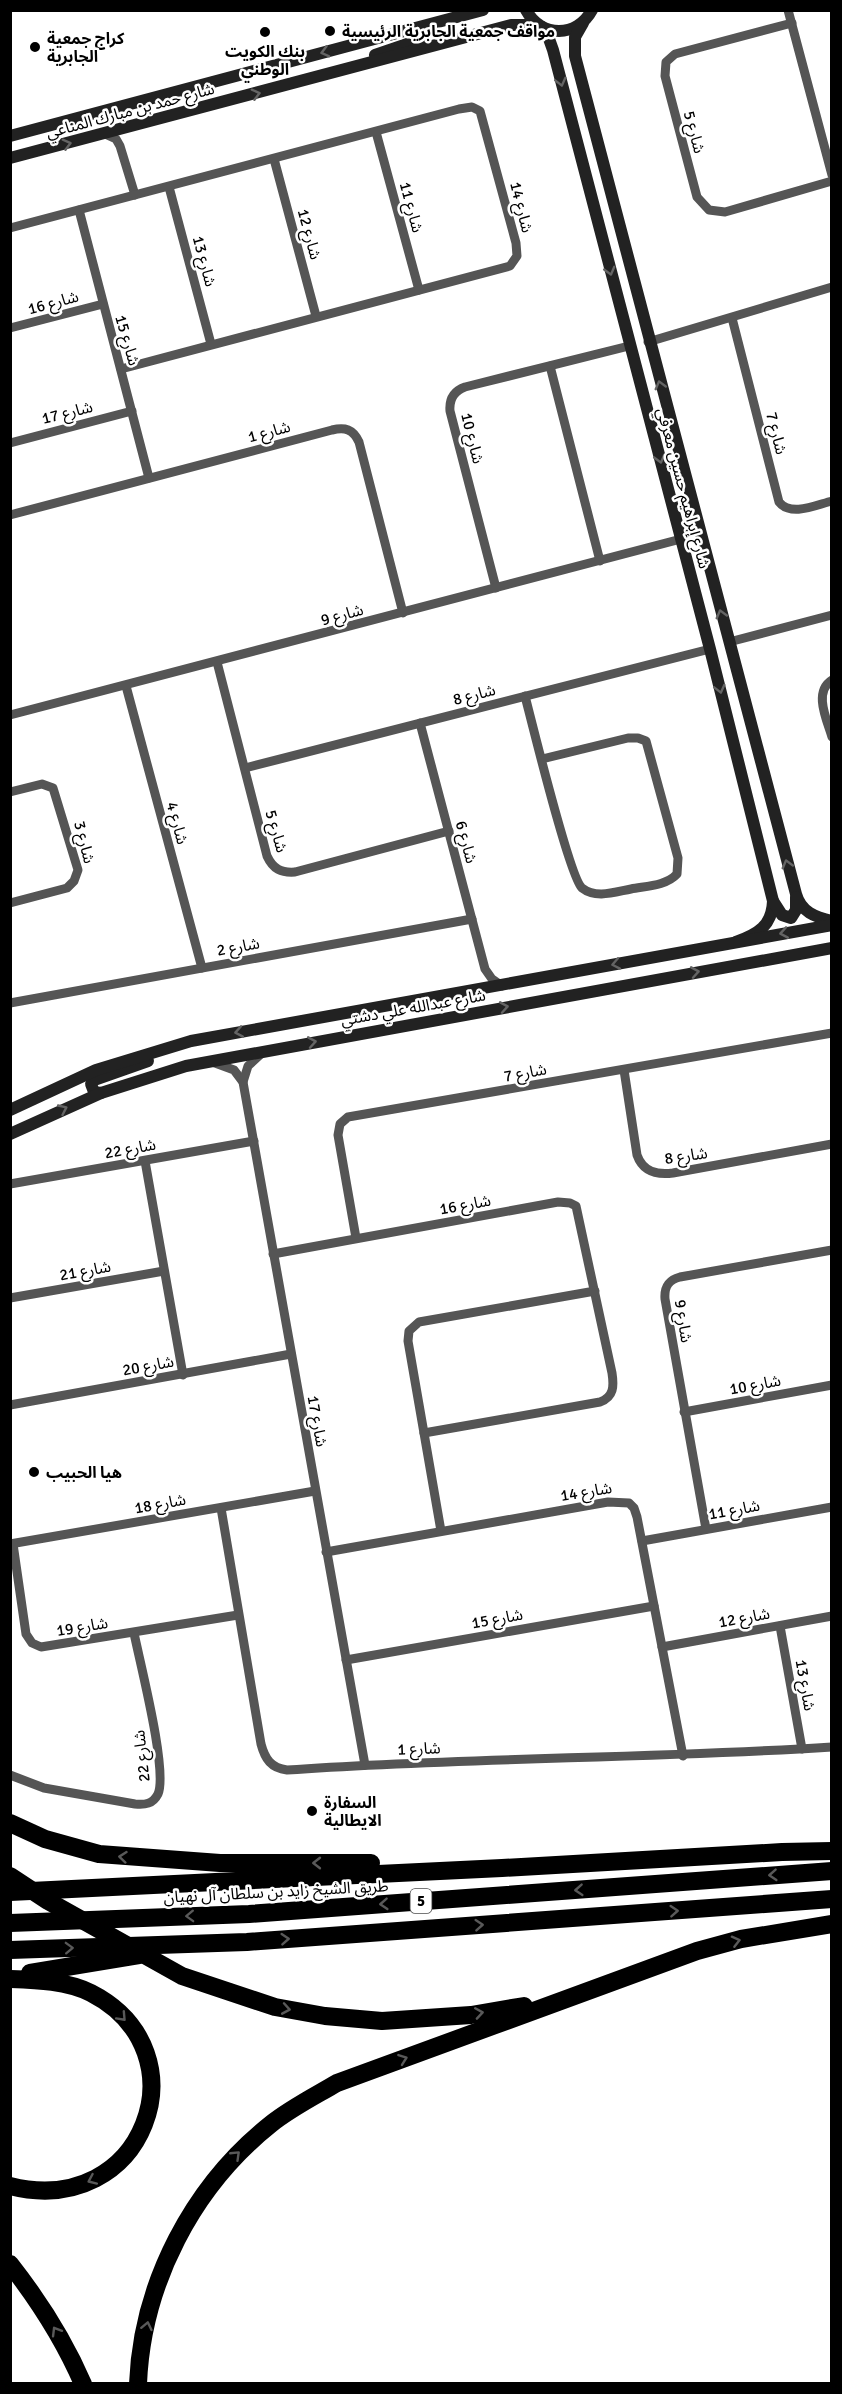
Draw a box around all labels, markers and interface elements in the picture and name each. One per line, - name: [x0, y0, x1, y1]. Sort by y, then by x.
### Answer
- place label: مواقف جمعية الجابرية الرئيسية: [342, 22, 555, 42]
- marker: مواقف جمعية الجابرية الرئيسية: [323, 24, 337, 38]
- marker: بنك الكويت الوطني: [258, 25, 272, 39]
- place label: كراج جمعية الجابرية: [47, 29, 125, 67]
- marker: كراج جمعية الجابرية: [28, 40, 42, 54]
- place label: بنك الكويت الوطني: [225, 42, 305, 83]
- one-way arrow: [320, 45, 330, 58]
- one-way arrow: [554, 76, 566, 87]
- street label: شارع حمد بن مبارك المناعي: [44, 79, 217, 145]
- one-way arrow: [250, 88, 260, 101]
- street label: شارع 5: [677, 109, 709, 156]
- one-way arrow: [62, 138, 72, 151]
- street label: شارع 11: [393, 180, 427, 235]
- street label: شارع 14: [503, 180, 537, 235]
- street label: شارع 12: [291, 207, 325, 262]
- street label: شارع 13: [186, 234, 220, 289]
- one-way arrow: [602, 266, 615, 276]
- street label: شارع 16: [26, 287, 81, 321]
- street label: شارع 15: [108, 313, 144, 369]
- one-way arrow: [655, 380, 667, 391]
- street label: شارع 17: [40, 397, 95, 431]
- street label: شارع إبراهيم حسين معرفي: [650, 406, 714, 571]
- street label: شارع 7: [759, 410, 791, 457]
- street label: شارع 10: [454, 411, 488, 466]
- street label: شارع 1: [246, 417, 293, 449]
- one-way arrow: [652, 454, 665, 464]
- street label: شارع 9: [319, 600, 366, 632]
- one-way arrow: [716, 609, 729, 619]
- street label: شارع 8: [451, 680, 498, 712]
- one-way arrow: [712, 683, 725, 693]
- street label: شارع 4: [160, 800, 192, 847]
- street label: شارع 5: [259, 808, 292, 855]
- street label: شارع 3: [67, 819, 99, 866]
- street label: شارع 6: [449, 819, 481, 866]
- one-way arrow: [782, 859, 795, 869]
- one-way arrow: [779, 926, 789, 939]
- street label: شارع 2: [215, 933, 262, 963]
- one-way arrow: [612, 957, 622, 970]
- one-way arrow: [690, 966, 700, 979]
- street label: شارع عبدالله علي دشتي: [339, 985, 488, 1033]
- one-way arrow: [498, 1001, 508, 1014]
- one-way arrow: [234, 1025, 244, 1038]
- one-way arrow: [306, 1036, 316, 1049]
- street label: شارع 7: [502, 1059, 549, 1089]
- one-way arrow: [57, 1104, 68, 1116]
- street label: شارع 22: [103, 1135, 158, 1165]
- street label: شارع 8: [663, 1143, 709, 1171]
- street label: شارع 16: [438, 1191, 493, 1221]
- street label: شارع 21: [58, 1257, 113, 1287]
- street label: شارع 9: [668, 1298, 696, 1344]
- street label: شارع 20: [121, 1352, 176, 1382]
- street label: شارع 10: [728, 1371, 783, 1401]
- street label: شارع 17: [301, 1394, 331, 1449]
- place label: هيا الحبيب: [46, 1463, 122, 1483]
- marker: هيا الحبيب: [27, 1465, 41, 1479]
- street label: شارع 14: [559, 1478, 614, 1508]
- street label: شارع 18: [133, 1490, 188, 1520]
- street label: شارع 11: [707, 1496, 762, 1526]
- street label: شارع 12: [717, 1604, 772, 1634]
- street label: شارع 15: [470, 1605, 525, 1635]
- street label: شارع 19: [55, 1613, 110, 1643]
- street label: شارع 13: [789, 1658, 819, 1713]
- street label: شارع 22: [129, 1729, 157, 1783]
- street label: شارع 1: [397, 1738, 441, 1762]
- place label: السفارة الايطالية: [324, 1793, 382, 1831]
- marker: السفارة الايطالية: [305, 1804, 319, 1818]
- one-way arrow: [118, 1851, 127, 1864]
- one-way arrow: [313, 1857, 322, 1869]
- one-way arrow: [769, 1869, 778, 1882]
- street label: طريق الشيخ زايد بن سلطان آل نهيان: [163, 1876, 389, 1910]
- one-way arrow: [574, 1883, 583, 1896]
- road number: 5: [410, 1889, 432, 1913]
- one-way arrow: [380, 1897, 389, 1910]
- one-way arrow: [669, 1904, 678, 1917]
- one-way arrow: [185, 1910, 194, 1923]
- one-way arrow: [475, 1918, 484, 1931]
- one-way arrow: [280, 1933, 289, 1946]
- one-way arrow: [731, 1935, 741, 1948]
- one-way arrow: [64, 1942, 73, 1955]
- one-way arrow: [280, 2002, 290, 2015]
- one-way arrow: [475, 2008, 484, 2020]
- one-way arrow: [115, 2010, 126, 2020]
- one-way arrow: [397, 2053, 408, 2066]
- one-way arrow: [228, 2152, 239, 2163]
- one-way arrow: [88, 2172, 99, 2184]
- one-way arrow: [139, 2321, 152, 2331]
- one-way arrow: [52, 2327, 64, 2337]

